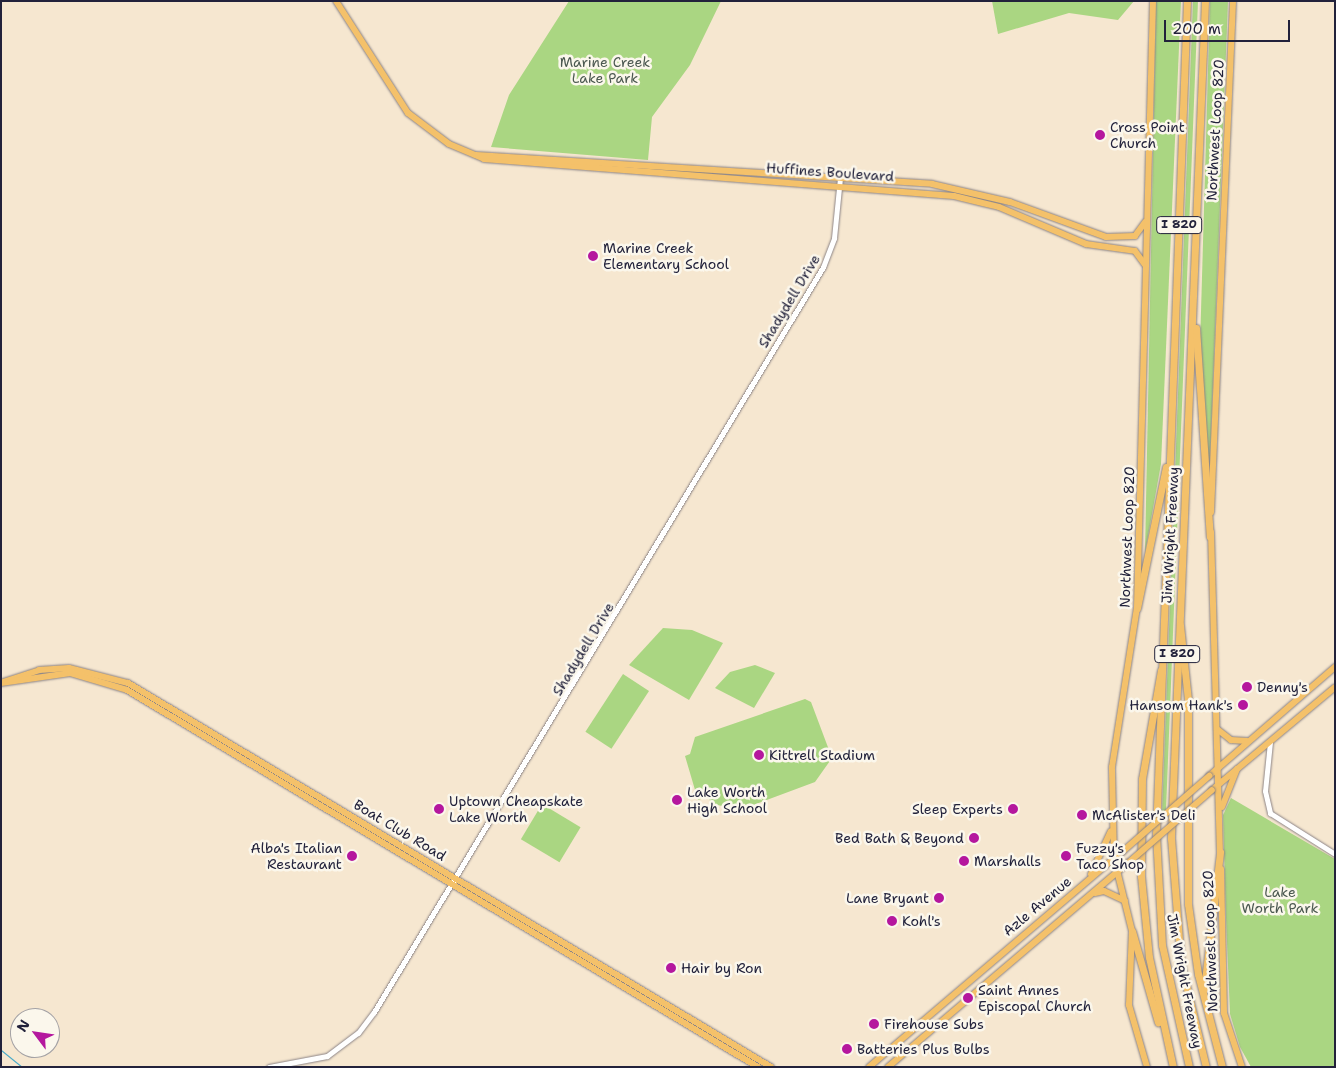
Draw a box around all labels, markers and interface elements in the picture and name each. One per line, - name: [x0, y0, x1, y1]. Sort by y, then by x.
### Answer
- scale bar: [1166, 10, 1292, 42]
- text: 200 m: [1172, 19, 1221, 39]
- park label: Marine Creek Lake Park: [560, 54, 650, 86]
- street label: Northwest Loop 820: [1203, 59, 1227, 201]
- place label: Cross Point Church: [1110, 119, 1185, 152]
- marker: Cross Point Church: [1094, 129, 1106, 141]
- street label: Huffines Boulevard: [766, 159, 894, 185]
- road number: I 820: [1155, 216, 1203, 234]
- place label: Marine Creek Elementary School: [603, 240, 729, 272]
- marker: Marine Creek Elementary School: [587, 250, 599, 262]
- street label: Shadydell Drive: [755, 251, 823, 351]
- street label: Northwest Loop 820: [1116, 466, 1138, 608]
- street label: Jim Wright Freeway: [1158, 466, 1182, 604]
- street label: Shadydell Drive: [549, 599, 617, 699]
- road number: I 820: [1153, 644, 1201, 664]
- place label: Denny's: [1257, 679, 1308, 695]
- marker: Denny's: [1241, 681, 1253, 693]
- place label: Hansom Hank's: [1129, 697, 1233, 713]
- marker: Hansom Hank's: [1237, 699, 1249, 711]
- place label: Kittrell Stadium: [769, 747, 875, 763]
- marker: Kittrell Stadium: [753, 749, 765, 761]
- place label: Lake Worth High School: [687, 784, 767, 816]
- place label: Uptown Cheapskate Lake Worth: [449, 793, 583, 826]
- marker: Lake Worth High School: [671, 794, 683, 806]
- street label: Boat Club Road: [351, 796, 449, 864]
- place label: Sleep Experts: [912, 801, 1003, 817]
- marker: Uptown Cheapskate Lake Worth: [433, 803, 445, 815]
- marker: Sleep Experts: [1007, 803, 1019, 815]
- place label: McAlister's Deli: [1092, 807, 1196, 823]
- marker: McAlister's Deli: [1076, 809, 1088, 821]
- place label: Bed Bath & Beyond: [835, 830, 964, 846]
- marker: Bed Bath & Beyond: [968, 832, 980, 844]
- place label: Alba's Italian Restaurant: [251, 840, 342, 872]
- place label: Fuzzy's Taco Shop: [1076, 840, 1144, 872]
- marker: Alba's Italian Restaurant: [346, 850, 358, 862]
- marker: Fuzzy's Taco Shop: [1060, 850, 1072, 862]
- place label: Marshalls: [974, 853, 1041, 869]
- marker: Marshalls: [958, 855, 970, 867]
- street label: Northwest Loop 820: [1199, 870, 1221, 1012]
- street label: Azle Avenue: [999, 873, 1075, 939]
- park label: Lake Worth Park: [1242, 884, 1318, 916]
- place label: Lane Bryant: [846, 890, 929, 906]
- marker: Lane Bryant: [933, 892, 945, 904]
- street label: Jim Wright Freeway: [1164, 912, 1206, 1050]
- place label: Kohl's: [902, 913, 941, 929]
- marker: Kohl's: [886, 915, 898, 927]
- place label: Hair by Ron: [681, 960, 762, 976]
- marker: Hair by Ron: [665, 962, 677, 974]
- place label: Saint Annes Episcopal Church: [978, 982, 1092, 1014]
- marker: Saint Annes Episcopal Church: [962, 992, 974, 1004]
- north arrow: [10, 1008, 60, 1058]
- text: N: [12, 1016, 34, 1035]
- place label: Firehouse Subs: [884, 1016, 984, 1032]
- marker: Firehouse Subs: [868, 1018, 880, 1030]
- place label: Batteries Plus Bulbs: [857, 1041, 990, 1057]
- marker: Batteries Plus Bulbs: [841, 1043, 853, 1055]

